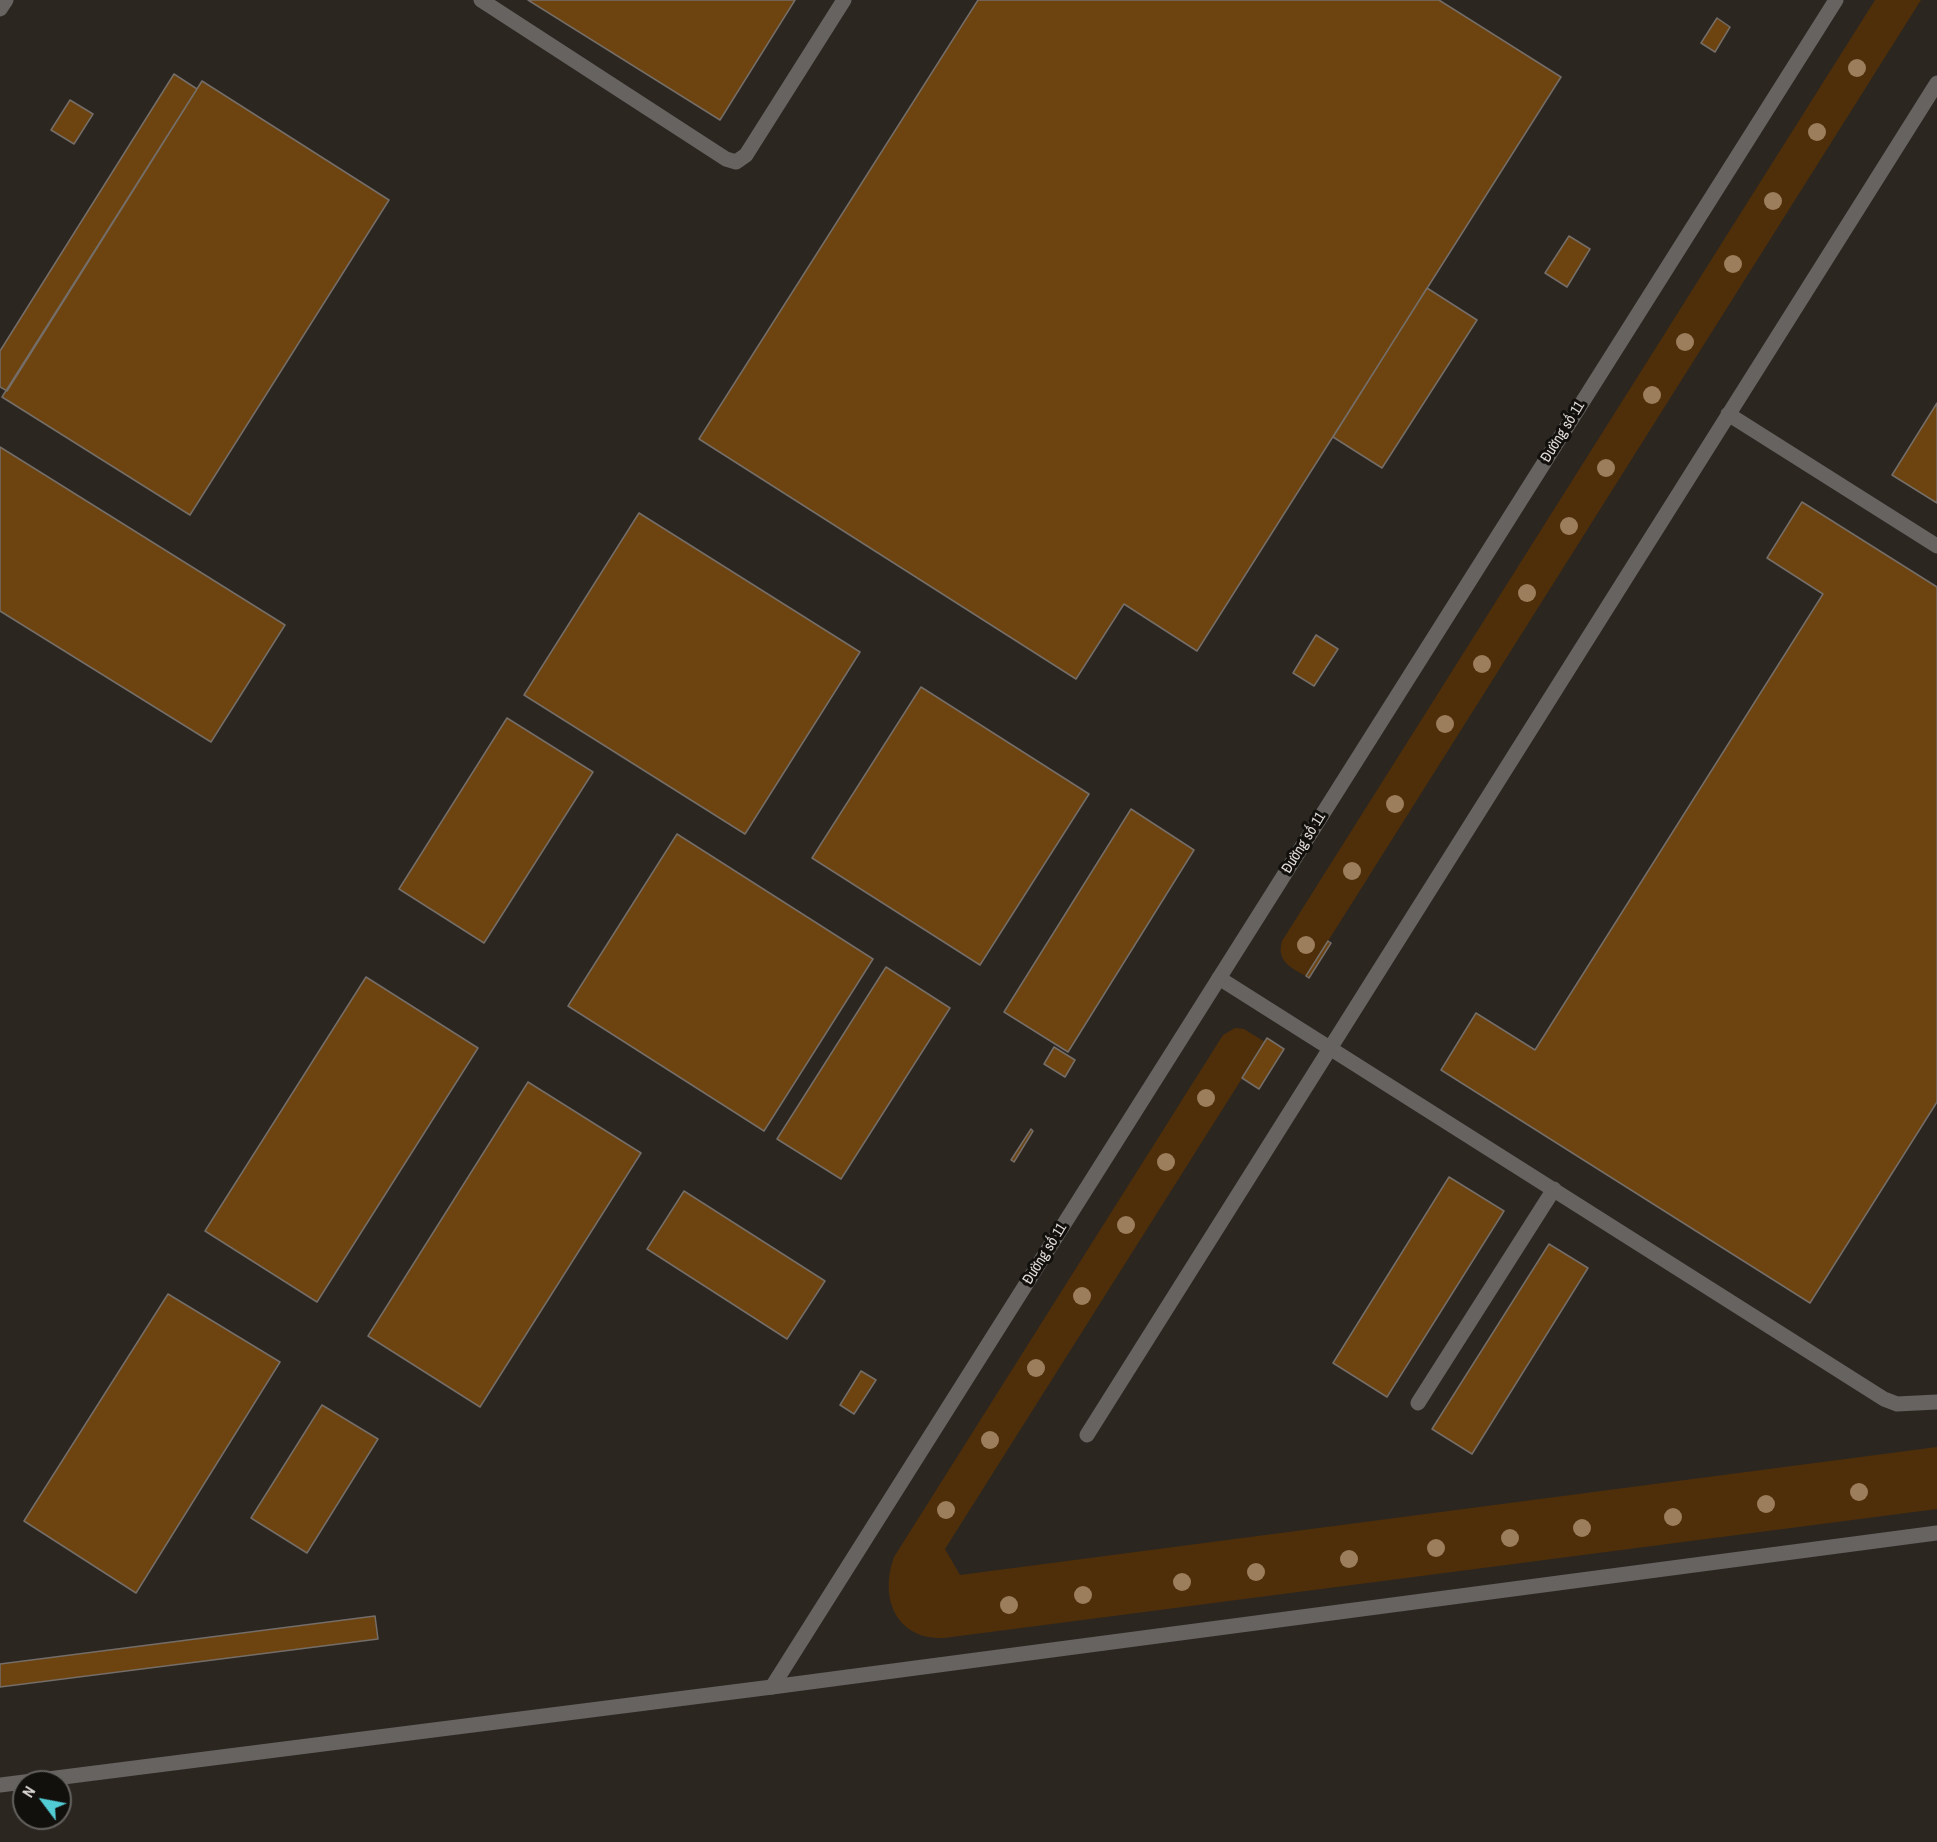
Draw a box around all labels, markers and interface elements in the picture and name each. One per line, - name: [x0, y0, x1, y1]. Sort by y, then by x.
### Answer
- street label: Đường số 11: [1537, 398, 1589, 466]
- street label: Đường số 11: [1278, 809, 1330, 877]
- street label: Đường số 11: [1019, 1220, 1071, 1288]
- north arrow: [12, 1770, 72, 1830]
- text: N: [17, 1782, 40, 1801]

